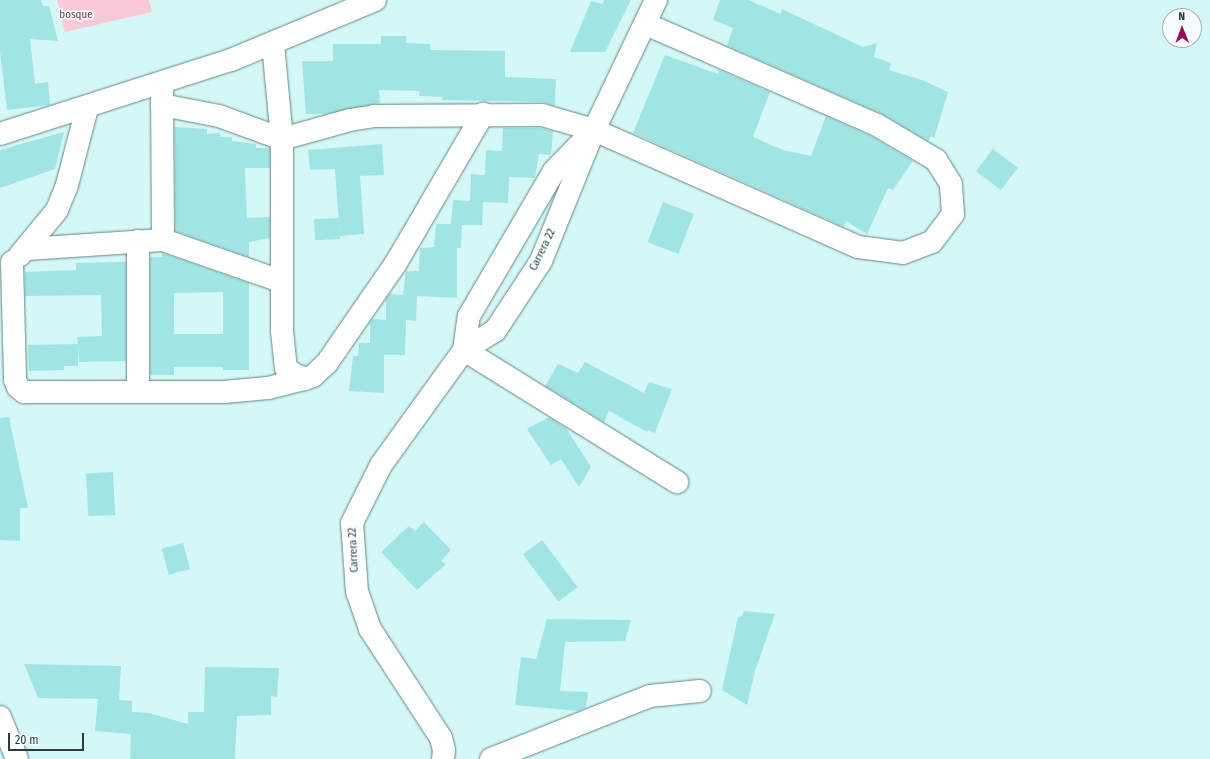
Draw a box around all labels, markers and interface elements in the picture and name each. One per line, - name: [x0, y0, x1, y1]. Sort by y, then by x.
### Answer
- park label: bosque: [59, 8, 93, 22]
- north arrow: [1162, 8, 1202, 48]
- text: N: [1178, 10, 1185, 23]
- street label: Carrera 22: [527, 227, 559, 273]
- street label: Carrera 22: [346, 527, 362, 573]
- scale bar: [10, 725, 86, 751]
- text: 20 m: [15, 733, 39, 747]

